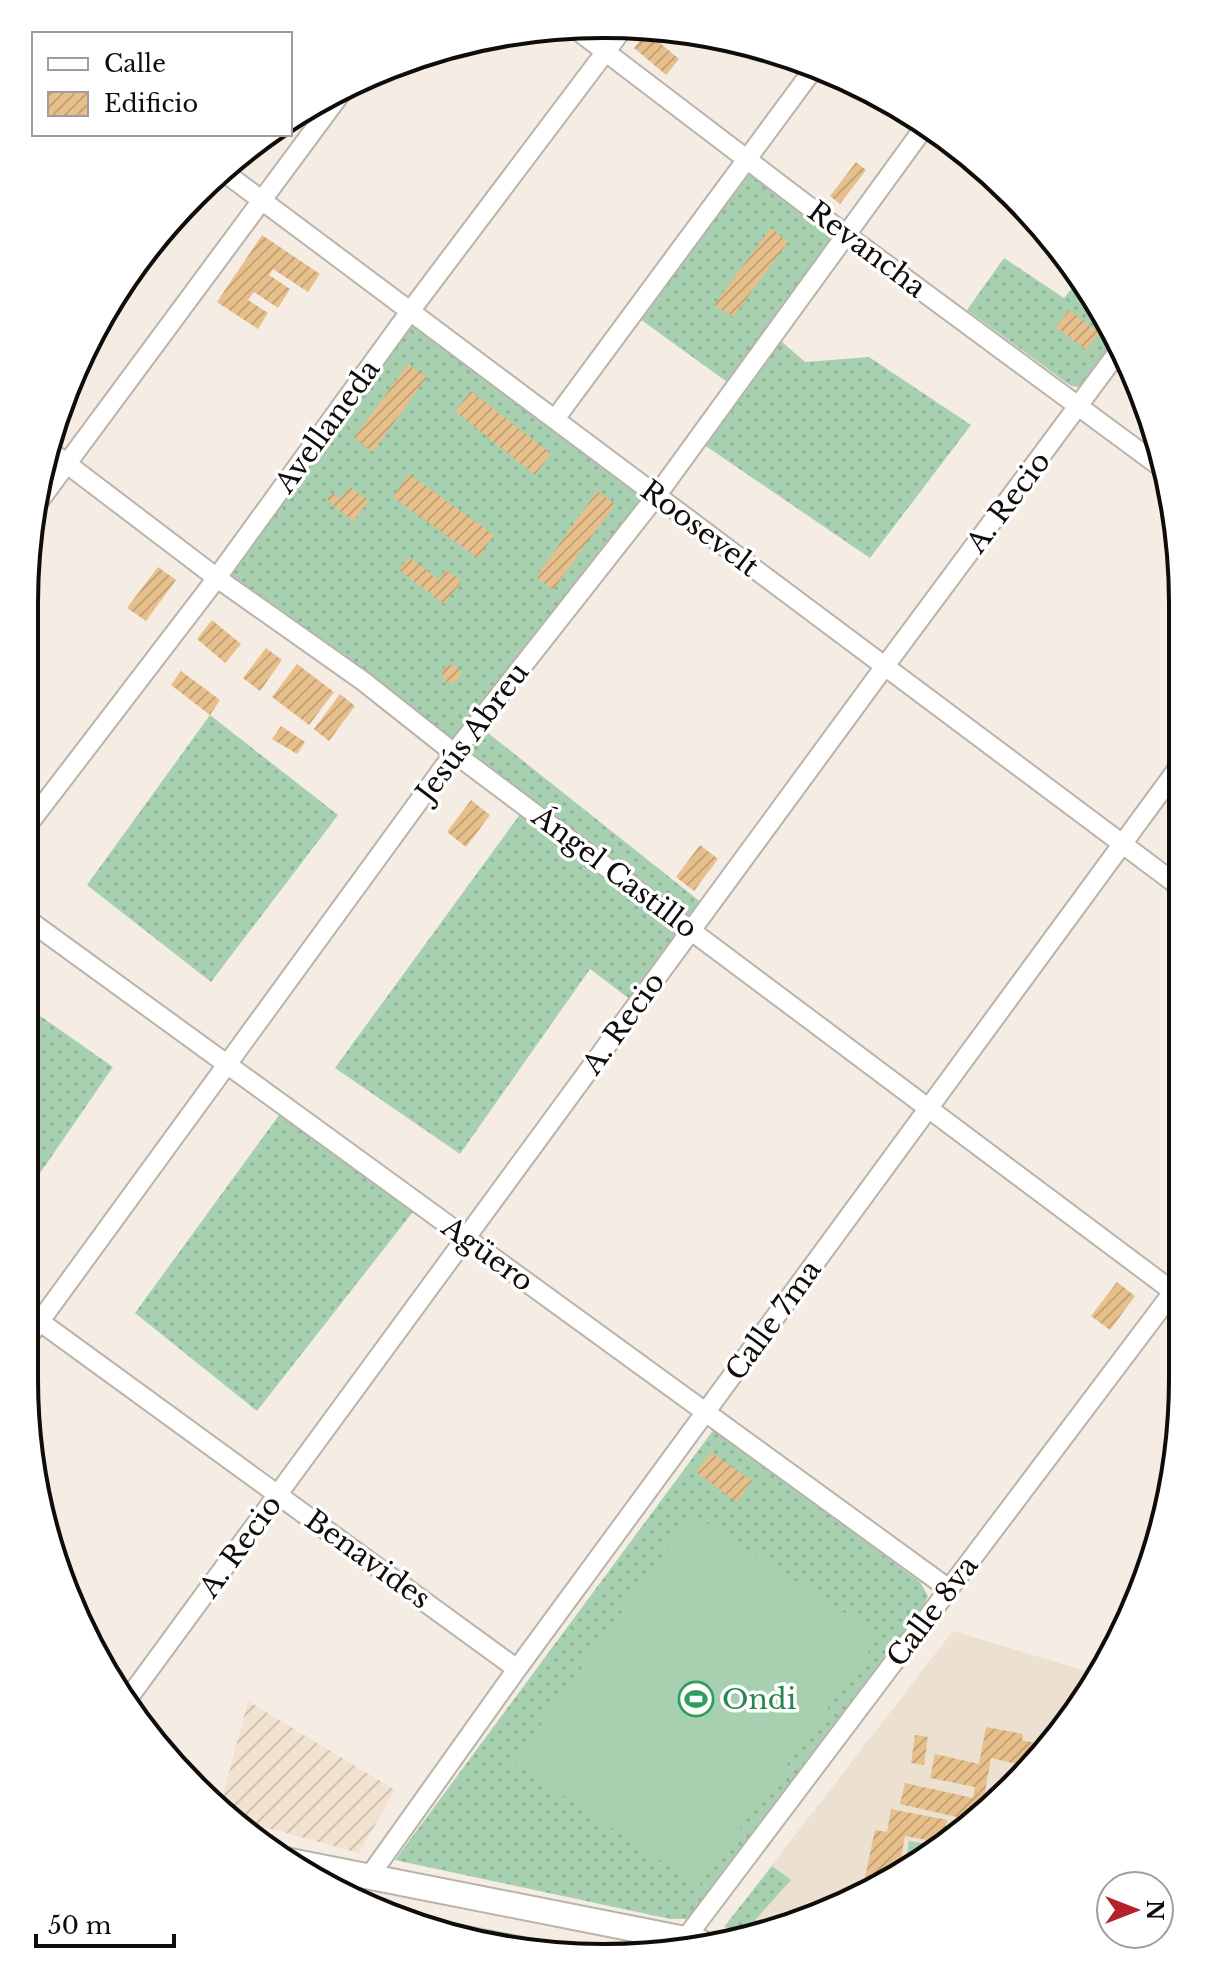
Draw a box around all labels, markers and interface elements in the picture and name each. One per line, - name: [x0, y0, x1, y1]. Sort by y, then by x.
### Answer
- legend: [32, 32, 292, 136]
- text: Calle: [104, 49, 166, 78]
- text: Edificio: [104, 89, 198, 118]
- street label: Revancha: [801, 194, 933, 305]
- street label: Avellaneda: [267, 353, 388, 500]
- street label: A. Recio: [958, 445, 1058, 561]
- street label: Roosevelt: [634, 473, 766, 584]
- street label: Jesús Abreu: [406, 656, 536, 812]
- street label: Ángel Castillo: [524, 798, 704, 946]
- street label: A. Recio: [574, 965, 672, 1082]
- street label: Agüero: [434, 1209, 540, 1299]
- street label: Calle 7ma: [718, 1253, 829, 1387]
- street label: A. Recio: [191, 1488, 289, 1605]
- street label: Benavides: [298, 1502, 437, 1616]
- street label: Calle 8va: [879, 1549, 986, 1674]
- sports icon: Ondi: [677, 1680, 715, 1718]
- place label: Ondi: [722, 1682, 796, 1717]
- north arrow: [1095, 1870, 1175, 1950]
- scale bar: [36, 1898, 174, 1948]
- text: N: [1141, 1900, 1168, 1921]
- text: 50 m: [48, 1911, 112, 1940]

